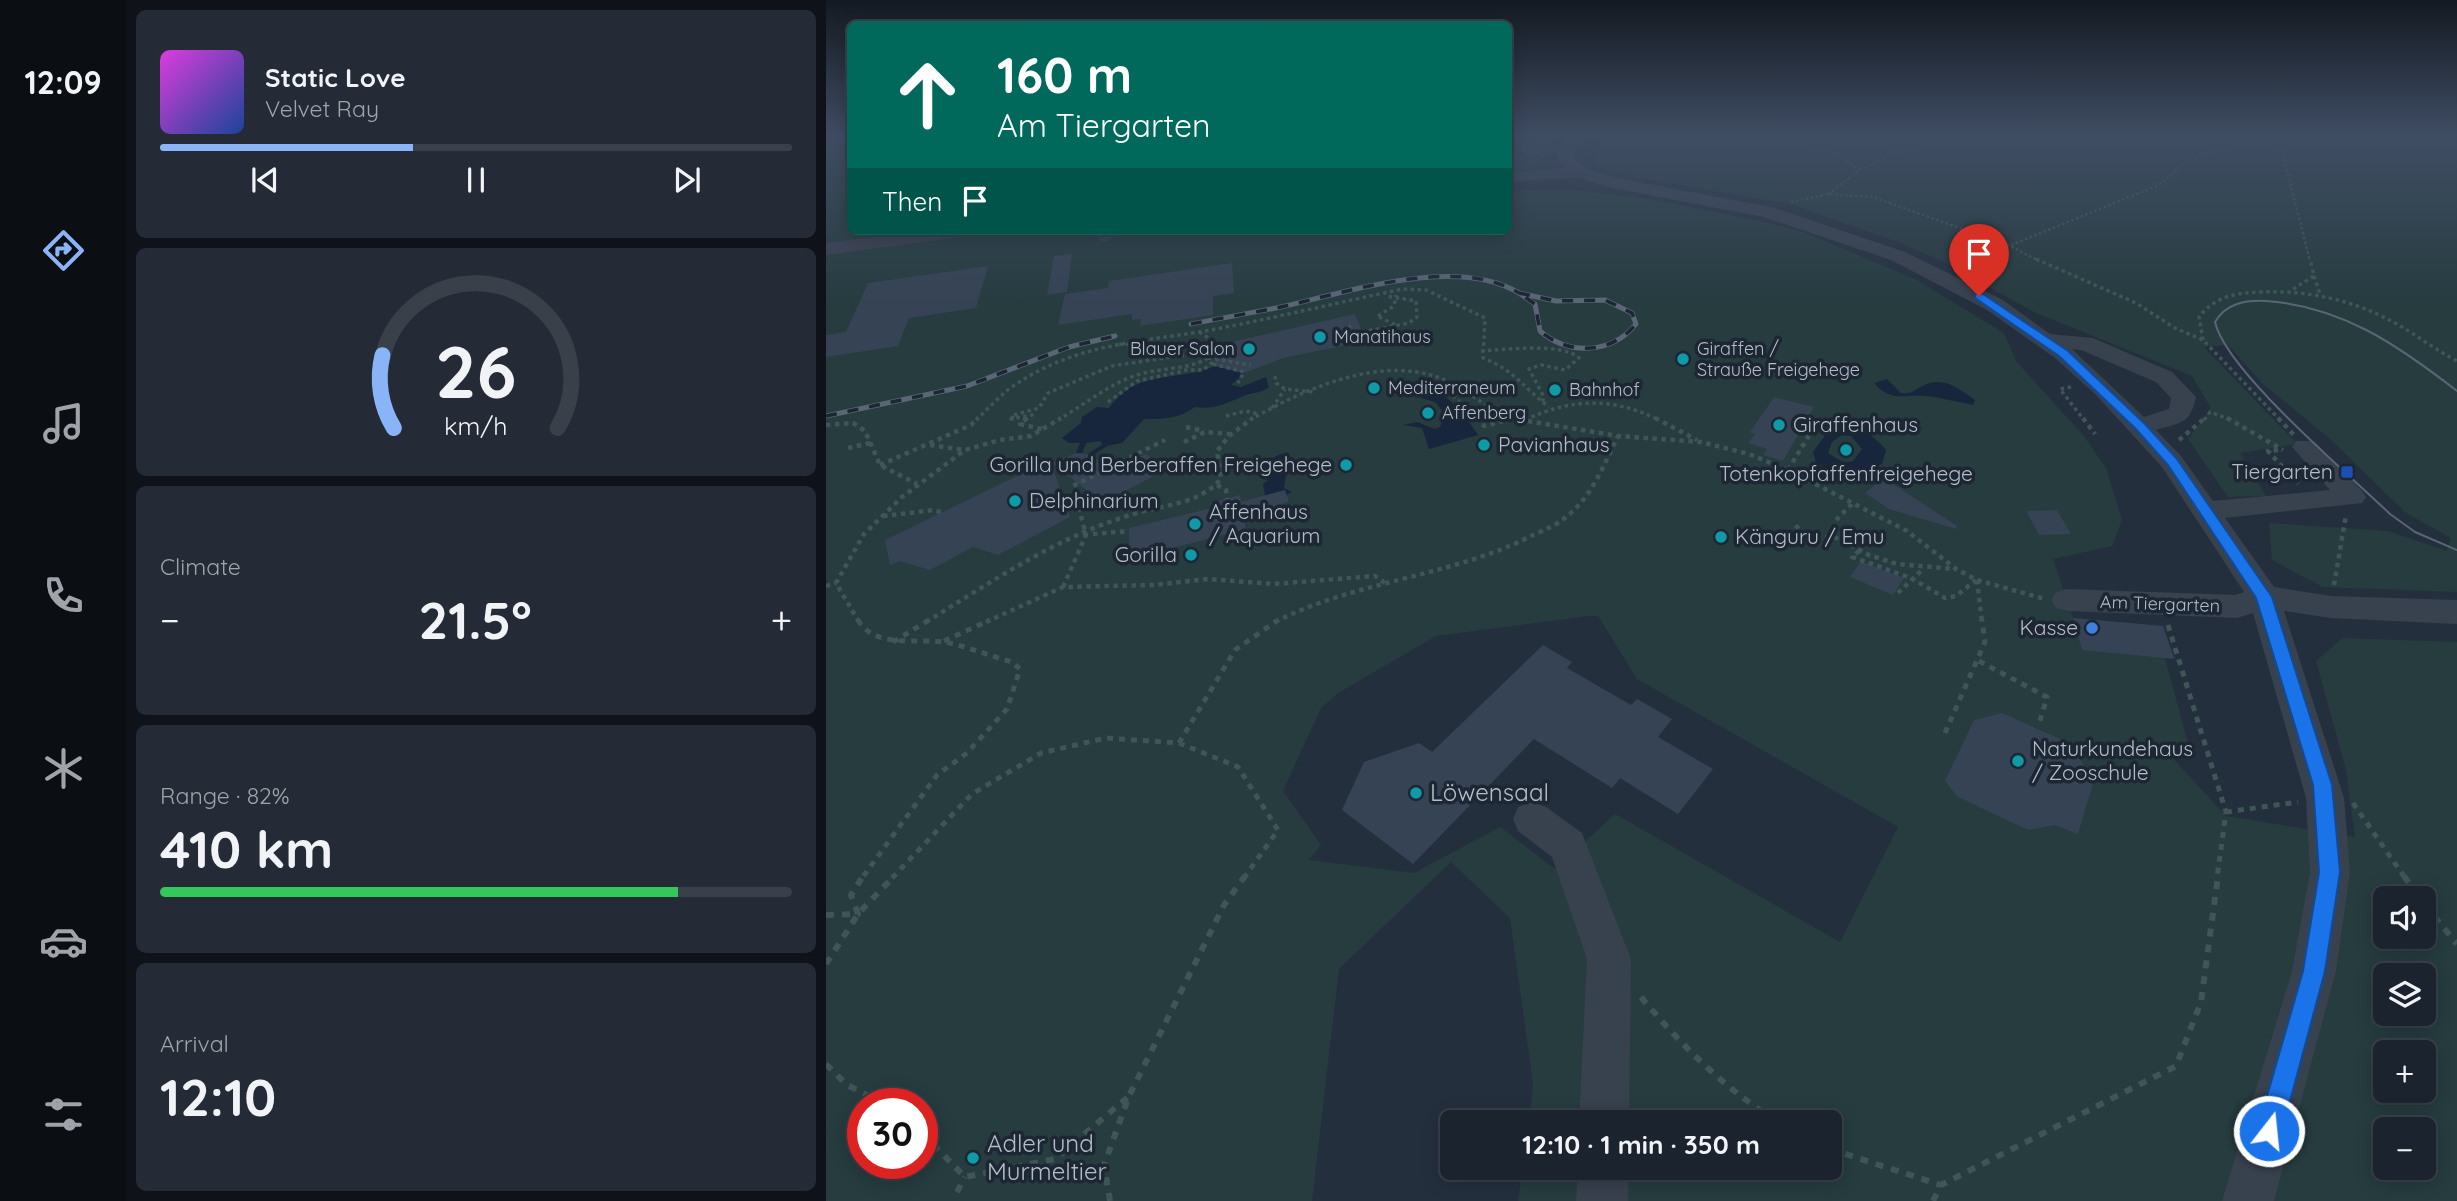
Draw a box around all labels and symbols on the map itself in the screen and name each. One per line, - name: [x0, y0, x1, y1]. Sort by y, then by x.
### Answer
- pin: [1949, 224, 2009, 296]
- place label: Manatihaus: [1334, 325, 1431, 348]
- marker: Manatihaus: [1312, 329, 1328, 345]
- place label: Blauer Salon: [1130, 337, 1235, 360]
- place label: Giraffen / Strauße Freigehege: [1697, 337, 1860, 381]
- marker: Blauer Salon: [1241, 341, 1257, 357]
- marker: Giraffen / Strauße Freigehege: [1675, 351, 1691, 367]
- place label: Mediterraneum: [1388, 376, 1516, 399]
- place label: Bahnhof: [1569, 378, 1640, 401]
- marker: Mediterraneum: [1366, 380, 1382, 396]
- marker: Bahnhof: [1547, 382, 1563, 398]
- place label: Affenberg: [1442, 401, 1526, 424]
- marker: Affenberg: [1420, 405, 1436, 421]
- place label: Giraffenhaus: [1793, 411, 1918, 437]
- marker: Giraffenhaus: [1771, 417, 1787, 433]
- place label: Pavianhaus: [1498, 431, 1610, 457]
- marker: Pavianhaus: [1476, 437, 1492, 453]
- marker: Totenkopfaffenfreigehege: [1838, 442, 1854, 458]
- place label: Gorilla und Berberaffen Freigehege: [989, 451, 1332, 477]
- marker: Gorilla und Berberaffen Freigehege: [1338, 457, 1354, 473]
- place label: Tiergarten: [2231, 458, 2333, 484]
- place label: Totenkopfaffenfreigehege: [1719, 460, 1973, 486]
- marker: Tiergarten: [2339, 464, 2355, 480]
- place label: Delphinarium: [1029, 487, 1159, 513]
- marker: Delphinarium: [1007, 493, 1023, 509]
- place label: Affenhaus / Aquarium: [1209, 498, 1320, 548]
- marker: Affenhaus / Aquarium: [1187, 516, 1203, 532]
- place label: Känguru / Emu: [1735, 523, 1884, 549]
- marker: Känguru / Emu: [1713, 529, 1729, 545]
- place label: Gorilla: [1115, 541, 1177, 567]
- marker: Gorilla: [1183, 547, 1199, 563]
- street label: Am Tiergarten: [2100, 590, 2220, 617]
- place label: Kasse: [2020, 614, 2078, 640]
- marker: Kasse: [2084, 620, 2100, 636]
- place label: Naturkundehaus / Zooschule: [2032, 735, 2193, 785]
- marker: Naturkundehaus / Zooschule: [2010, 753, 2026, 769]
- place label: Löwensaal: [1430, 777, 1549, 807]
- marker: Löwensaal: [1408, 785, 1424, 801]
- speed limit sign: 30: [847, 1088, 938, 1179]
- position arrow: [2232, 1094, 2306, 1168]
- place label: Adler und Murmeltier: [987, 1128, 1107, 1186]
- marker: Adler und Murmeltier: [965, 1150, 981, 1166]

